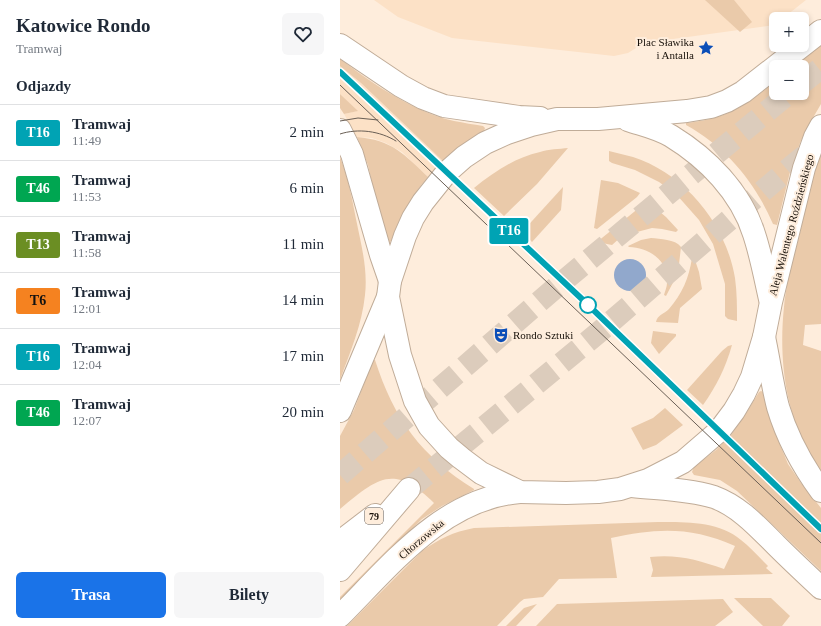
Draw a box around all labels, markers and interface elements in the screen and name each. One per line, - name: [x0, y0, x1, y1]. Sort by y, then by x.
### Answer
- map controls: [769, 12, 809, 100]
- button: +: [769, 12, 809, 52]
- button: heart: [282, 13, 324, 55]
- text: Katowice Rondo: [16, 15, 151, 36]
- place label: Plac Sławika i Antalla: [637, 36, 694, 61]
- place icon: Plac Sławika i Antalla: [697, 39, 715, 57]
- text: Tramwaj: [16, 41, 62, 56]
- button: −: [769, 60, 809, 100]
- text: Odjazdy: [16, 78, 71, 94]
- text: Tramwaj: [72, 116, 131, 132]
- text: 2 min: [289, 124, 324, 140]
- text: T16: [26, 125, 50, 140]
- text: 11:49: [72, 133, 101, 148]
- street label: Aleja Walentego Roździeńskiego: [766, 152, 816, 297]
- text: Tramwaj: [72, 172, 131, 188]
- text: 6 min: [289, 180, 324, 196]
- text: T46: [26, 181, 50, 196]
- text: 11:53: [72, 189, 101, 204]
- line badge: T16: [486, 218, 532, 244]
- text: T16: [497, 223, 521, 238]
- text: Tramwaj: [72, 228, 131, 244]
- text: 11 min: [282, 236, 324, 252]
- text: T13: [26, 237, 50, 252]
- text: 11:58: [72, 245, 101, 260]
- text: Tramwaj: [72, 284, 131, 300]
- text: 14 min: [282, 292, 324, 308]
- text: T6: [30, 293, 46, 308]
- unlabelled marker: [579, 296, 597, 314]
- text: 12:01: [72, 301, 102, 316]
- theatre icon: Rondo Sztuki: [492, 326, 510, 344]
- place label: Rondo Sztuki: [513, 329, 573, 341]
- text: Tramwaj: [72, 340, 131, 356]
- text: 17 min: [282, 348, 324, 364]
- text: T16: [26, 349, 50, 364]
- text: 12:04: [72, 357, 102, 372]
- text: Tramwaj: [72, 396, 131, 412]
- text: 20 min: [282, 404, 324, 420]
- text: T46: [26, 405, 50, 420]
- text: 12:07: [72, 413, 102, 428]
- road number: 79: [365, 508, 383, 524]
- street label: Chorzowska: [396, 517, 446, 561]
- button: Trasa: [16, 572, 166, 618]
- button: Bilety: [174, 572, 324, 618]

